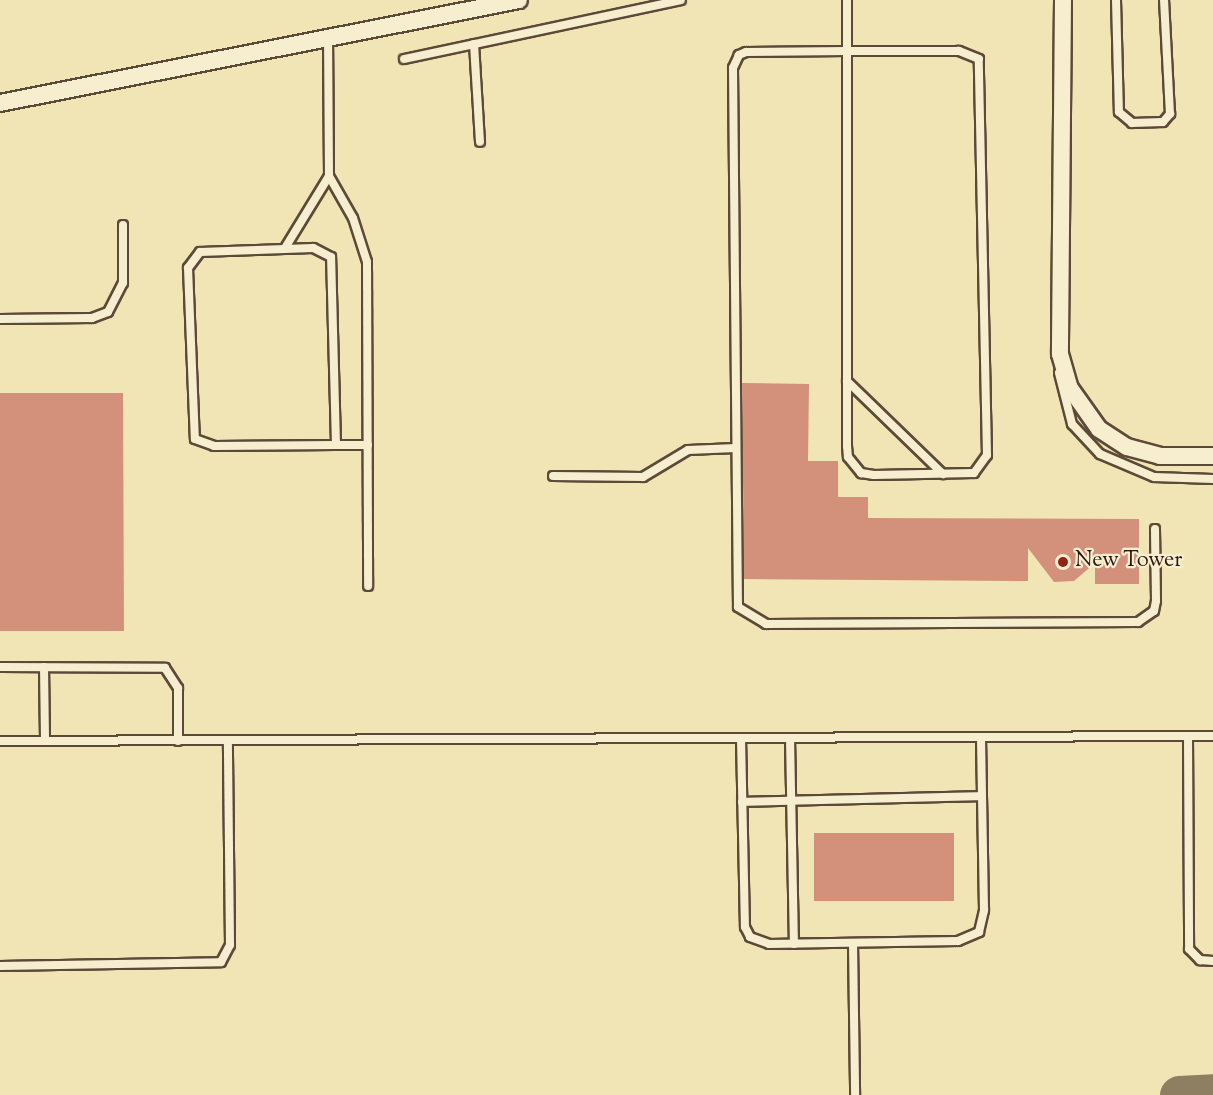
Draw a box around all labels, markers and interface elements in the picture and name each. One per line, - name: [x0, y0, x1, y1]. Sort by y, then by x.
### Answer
- place label: New Tower: [1075, 549, 1183, 575]
- marker: New Tower: [1056, 555, 1070, 569]

